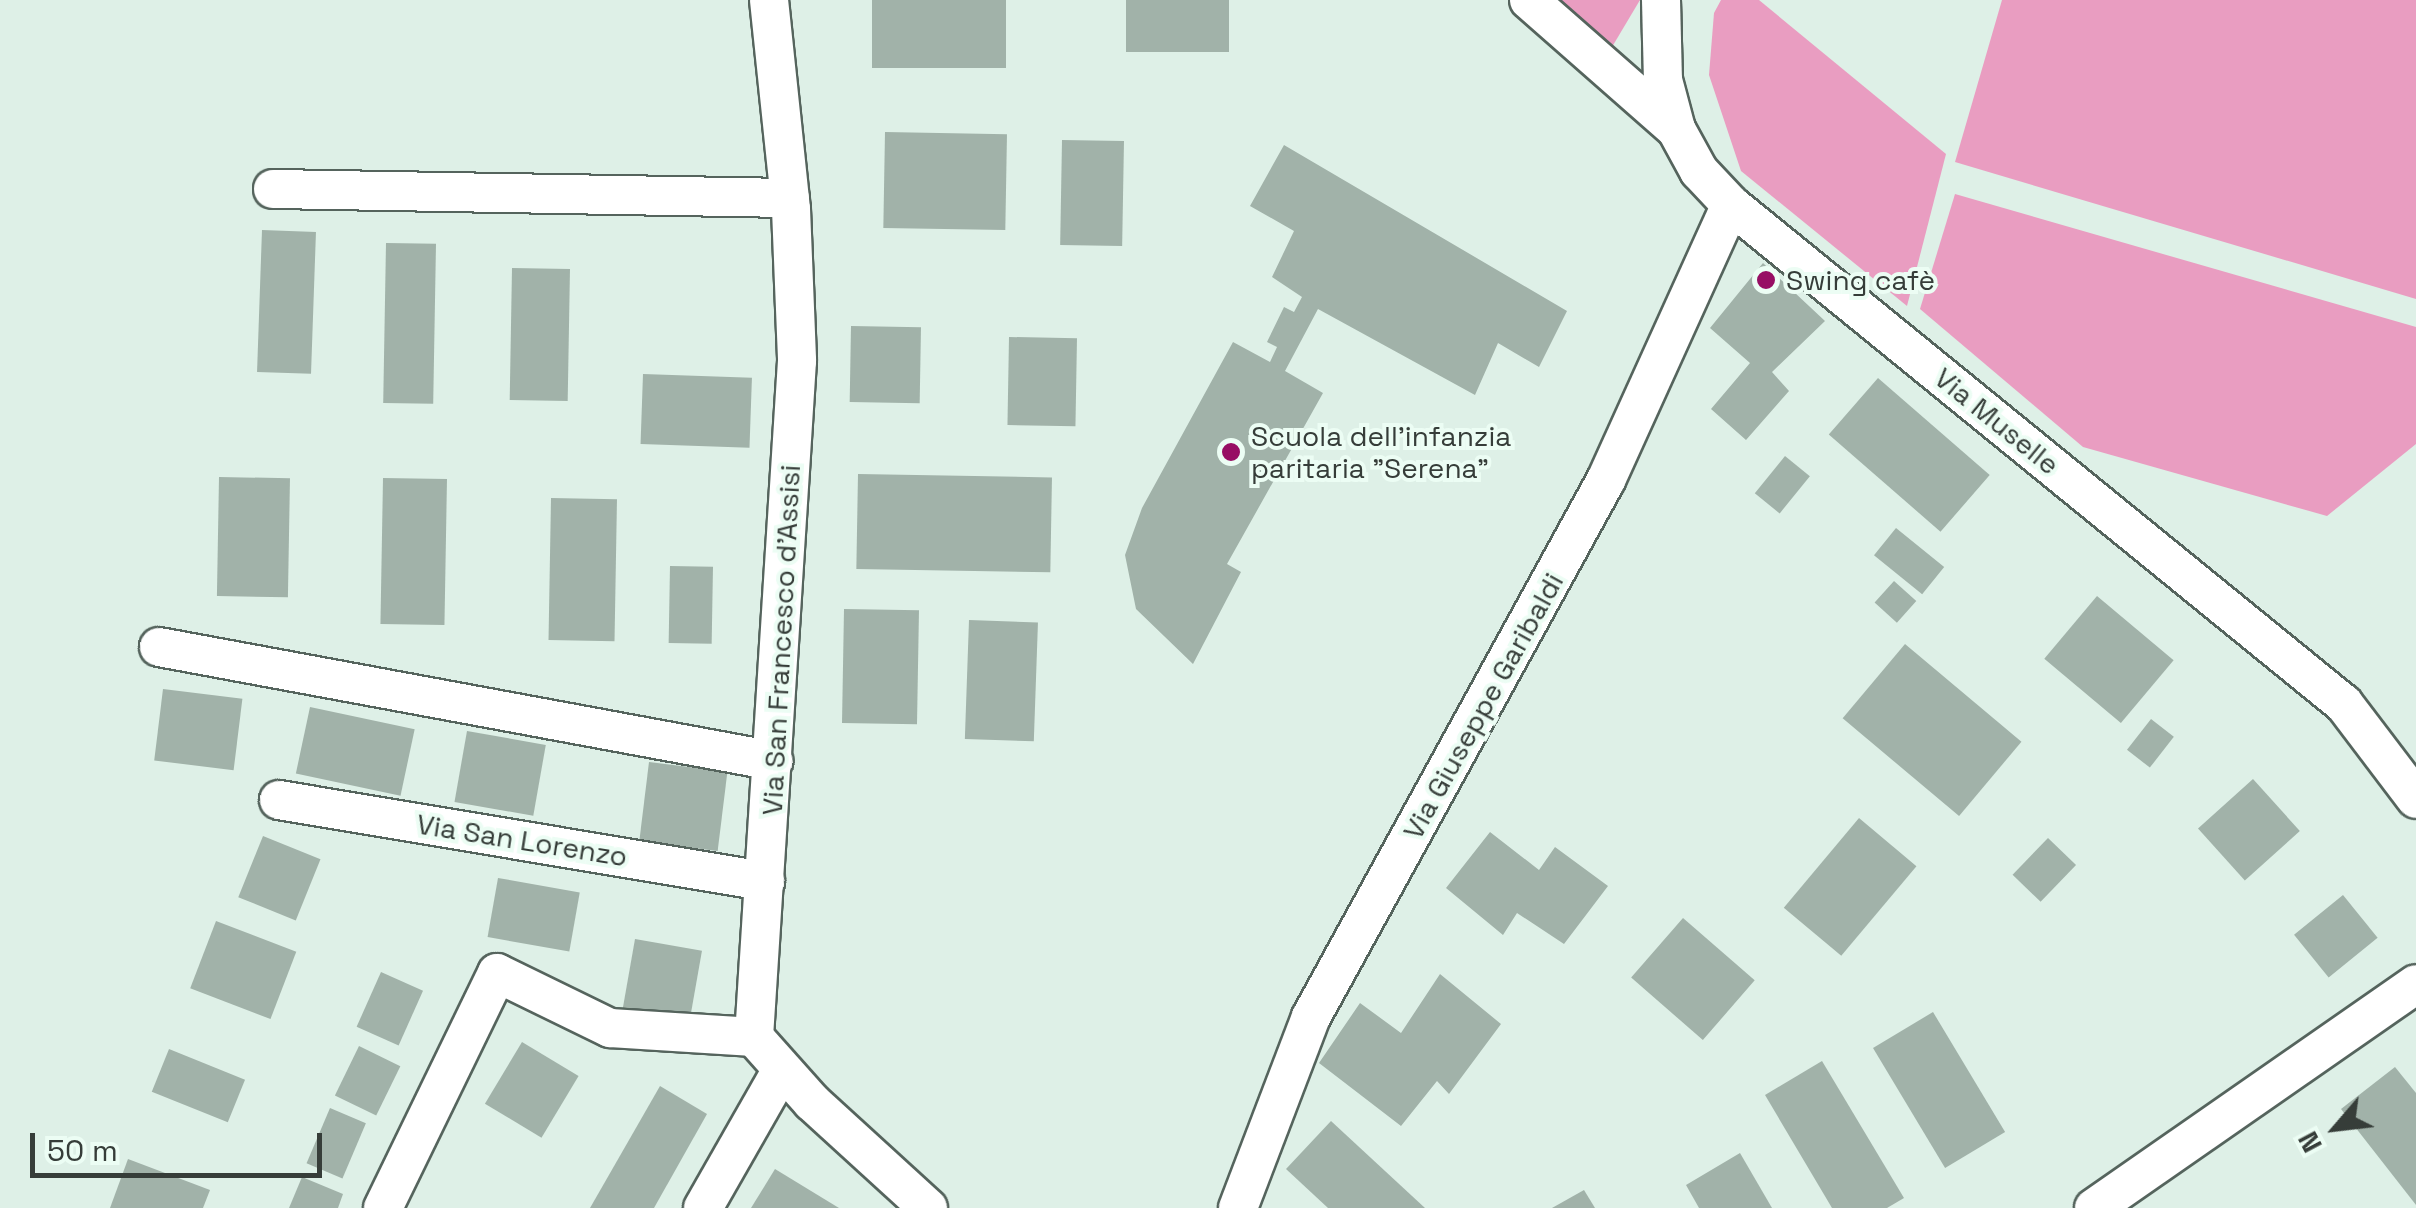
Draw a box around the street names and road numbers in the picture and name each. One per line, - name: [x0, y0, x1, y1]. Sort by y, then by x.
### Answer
- street label: Via Muselle: [1928, 361, 2066, 481]
- street label: Via San Francesco d'Assisi: [755, 464, 807, 816]
- street label: Via Giuseppe Garibaldi: [1396, 567, 1570, 845]
- street label: Via San Lorenzo: [414, 807, 630, 873]

